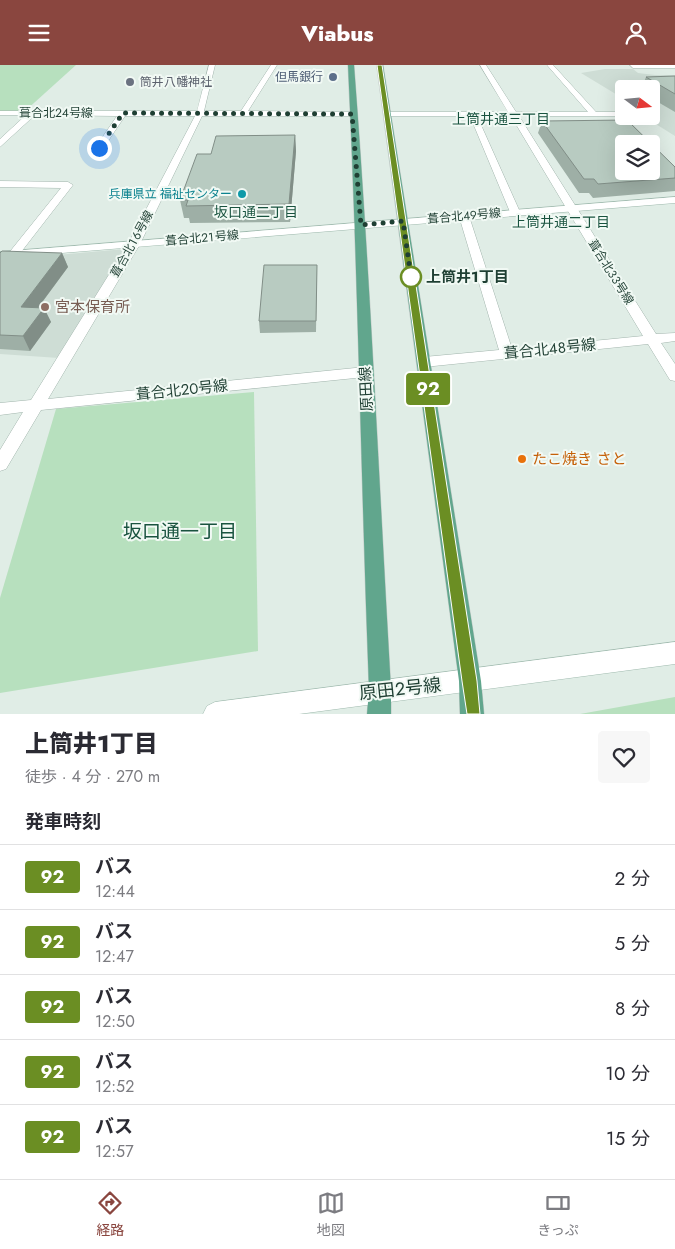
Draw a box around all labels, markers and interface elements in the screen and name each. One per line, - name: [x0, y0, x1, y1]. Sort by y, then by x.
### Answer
- text: Viabus: [301, 17, 374, 49]
- icon: menu: [25, 19, 53, 47]
- icon: person: [622, 19, 650, 47]
- place label: 但馬銀行: [275, 68, 323, 86]
- marker: 但馬銀行: [327, 71, 339, 83]
- place label: 筒井八幡神社: [140, 73, 212, 91]
- marker: 筒井八幡神社: [124, 76, 136, 88]
- north arrow: [615, 80, 660, 125]
- map controls: [615, 80, 660, 180]
- street label: 葺合北２４号線: [19, 104, 93, 122]
- district label: 上筒井通三丁目: [452, 109, 550, 129]
- button: layers: [615, 135, 660, 180]
- your location: [87, 136, 112, 161]
- place label: 兵庫県立 福祉センター: [108, 185, 232, 203]
- marker: 兵庫県立 福祉センター: [236, 188, 248, 200]
- district label: 坂口通二丁目: [214, 202, 298, 222]
- street label: 葺合北４９号線: [426, 204, 502, 228]
- street label: 葺合北１６号線: [106, 207, 158, 281]
- district label: 上筒井通二丁目: [512, 212, 610, 232]
- street label: 葺合北２１号線: [164, 226, 240, 250]
- street label: 葺合北３３号線: [584, 236, 638, 308]
- marker: 上筒井1丁目: [400, 266, 422, 288]
- place label: 上筒井1丁目: [426, 266, 509, 288]
- place label: 宮本保育所: [55, 296, 130, 318]
- marker: 宮本保育所: [39, 301, 51, 313]
- street label: 葺合北４８号線: [503, 333, 597, 365]
- street label: 原田線: [354, 366, 378, 412]
- line badge: 92: [406, 373, 450, 405]
- street label: 葺合北２０号線: [135, 374, 229, 406]
- text: 92: [416, 376, 440, 402]
- place label: たこ焼き さと: [532, 448, 627, 470]
- marker: たこ焼き さと: [516, 453, 528, 465]
- district label: 坂口通一丁目: [123, 518, 237, 545]
- street label: 原田２号線: [358, 672, 442, 706]
- text: 上筒井1丁目: [25, 726, 158, 761]
- button: heart: [598, 731, 650, 783]
- text: 徒歩 · 4 分 · 270 m: [25, 765, 160, 788]
- text: 発車時刻: [25, 808, 101, 835]
- text: バス: [95, 853, 133, 880]
- text: 92: [41, 864, 64, 890]
- text: 2 分: [614, 865, 650, 892]
- text: 12:44: [95, 880, 135, 903]
- text: バス: [95, 918, 133, 945]
- text: 92: [41, 929, 64, 955]
- text: 5 分: [615, 930, 650, 957]
- text: 12:47: [95, 945, 134, 968]
- text: バス: [95, 983, 133, 1010]
- text: 92: [41, 994, 64, 1020]
- text: 8 分: [615, 995, 650, 1022]
- text: 12:50: [95, 1010, 135, 1033]
- text: バス: [95, 1048, 133, 1075]
- text: 92: [41, 1059, 64, 1085]
- text: 10 分: [605, 1060, 650, 1087]
- text: 12:52: [95, 1075, 134, 1098]
- text: バス: [95, 1113, 133, 1140]
- text: 92: [41, 1124, 64, 1150]
- text: 15 分: [606, 1125, 650, 1152]
- text: 12:57: [95, 1140, 134, 1163]
- tab: 経路: [96, 1189, 124, 1240]
- tab: 地図: [317, 1189, 345, 1240]
- tab: きっぷ: [537, 1189, 579, 1240]

